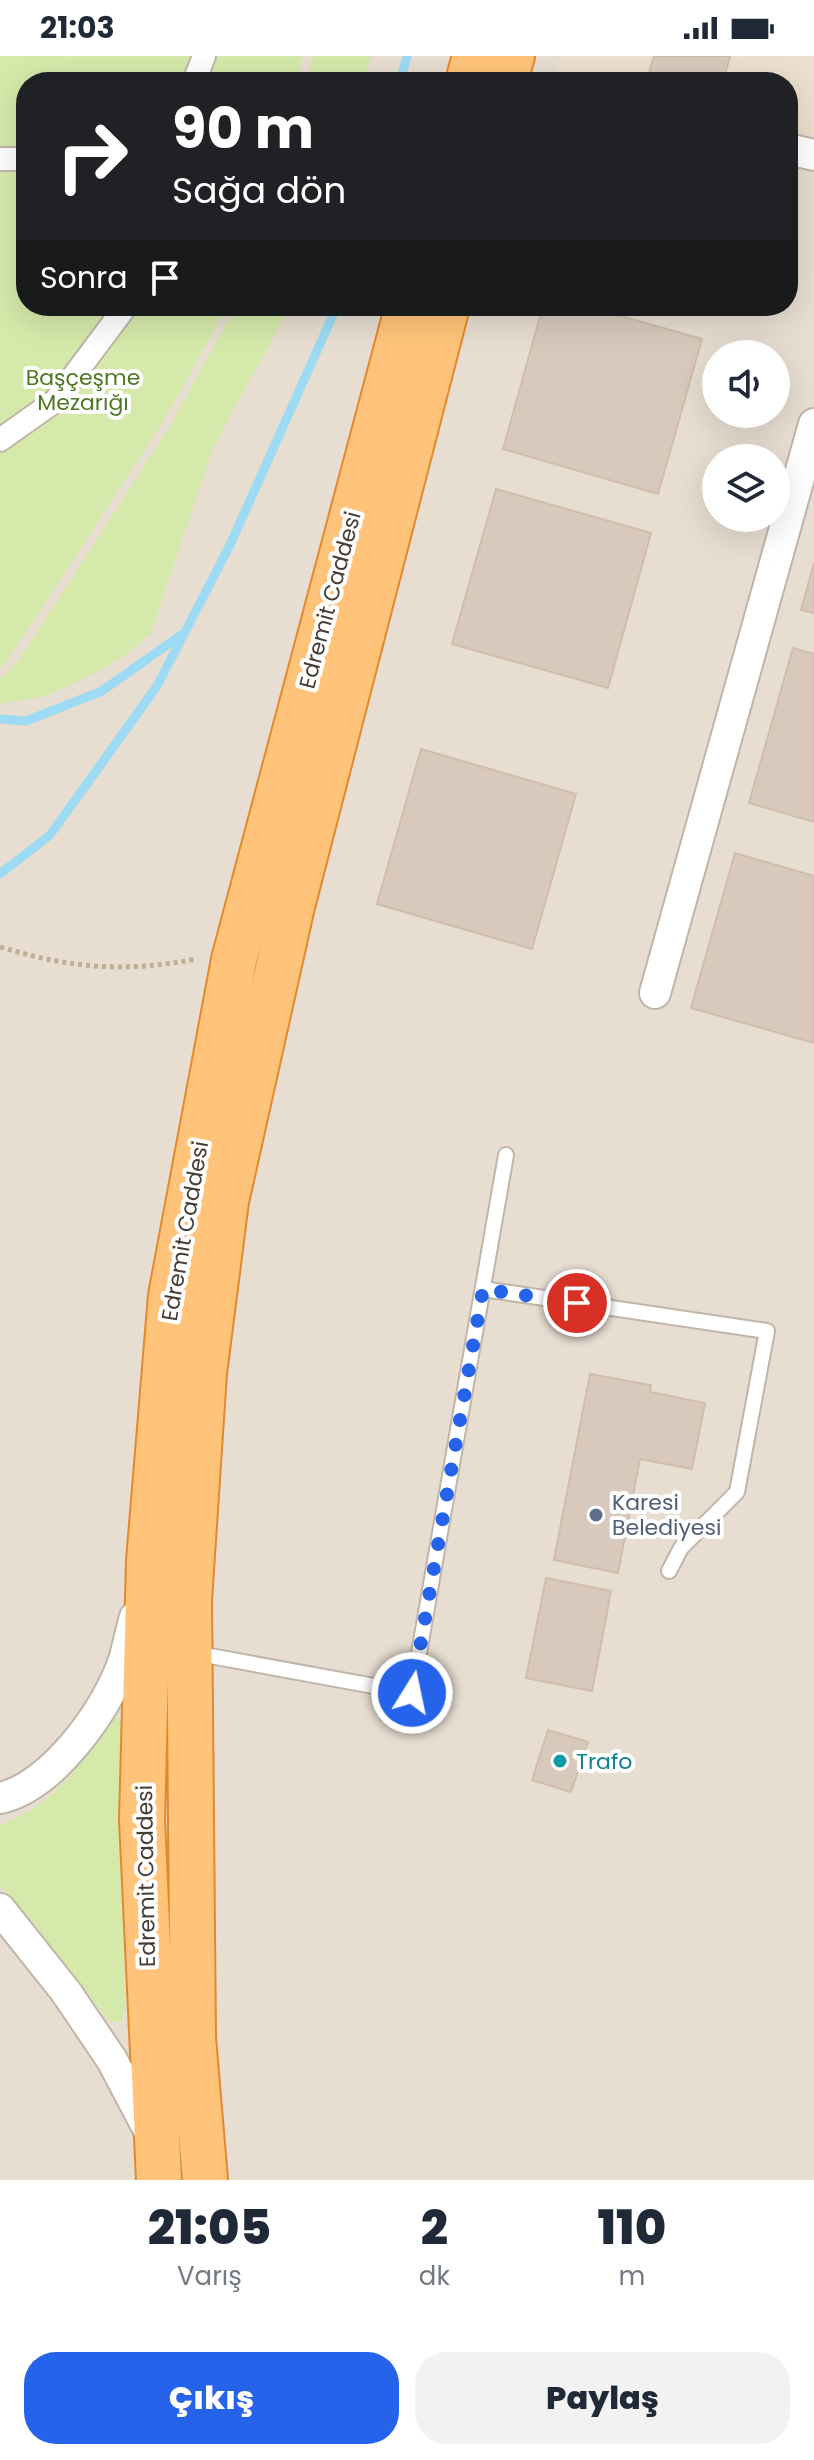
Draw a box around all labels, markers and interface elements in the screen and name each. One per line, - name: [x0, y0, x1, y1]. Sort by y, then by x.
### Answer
- text: 21:03: [40, 6, 115, 49]
- text: 90 m: [172, 89, 314, 168]
- icon: right: [40, 104, 144, 208]
- text: Sağa dön: [172, 165, 346, 216]
- text: Sonra: [40, 256, 127, 299]
- icon: arrive: [143, 256, 187, 300]
- map controls: [702, 340, 790, 532]
- button: sound: [702, 340, 790, 428]
- park label: Başçeşme Mezarığı: [26, 362, 140, 418]
- button: layers: [702, 444, 790, 532]
- street label: Edremit Caddesi: [291, 508, 369, 692]
- street label: Edremit Caddesi: [154, 1139, 216, 1323]
- pin: [543, 1269, 611, 1337]
- icon: arrive: [555, 1281, 599, 1325]
- place label: Karesi Belediyesi: [612, 1487, 721, 1543]
- marker: Karesi Belediyesi: [587, 1506, 605, 1524]
- position arrow: [370, 1651, 454, 1735]
- place label: Trafo: [576, 1746, 632, 1777]
- marker: Trafo: [551, 1752, 569, 1770]
- street label: Edremit Caddesi: [129, 1785, 163, 1967]
- text: 21:05: [148, 2194, 271, 2261]
- text: 2: [421, 2194, 448, 2261]
- text: 110: [598, 2194, 666, 2261]
- text: Varış: [177, 2258, 242, 2294]
- text: dk: [419, 2258, 450, 2294]
- text: m: [619, 2258, 645, 2294]
- button: Çıkış: [24, 2352, 399, 2444]
- button: Paylaş: [415, 2352, 790, 2444]

